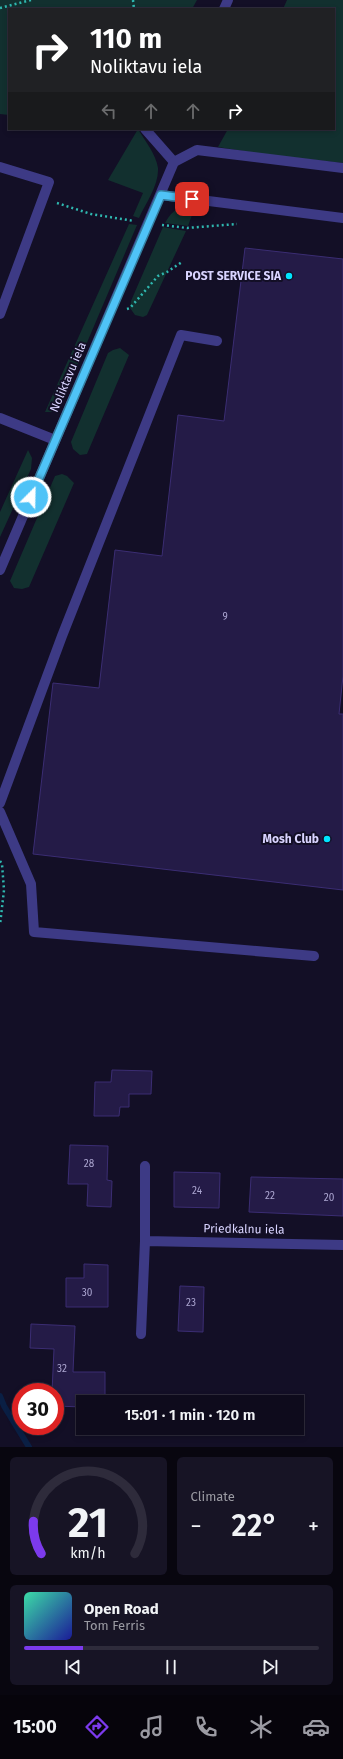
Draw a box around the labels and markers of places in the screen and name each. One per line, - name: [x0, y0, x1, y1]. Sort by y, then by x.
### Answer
- pin: [175, 182, 209, 216]
- place label: POST SERVICE SIA: [185, 269, 282, 283]
- marker: POST SERVICE SIA: [284, 271, 294, 281]
- place label: Mosh Club: [263, 832, 319, 846]
- marker: Mosh Club: [322, 834, 332, 844]

